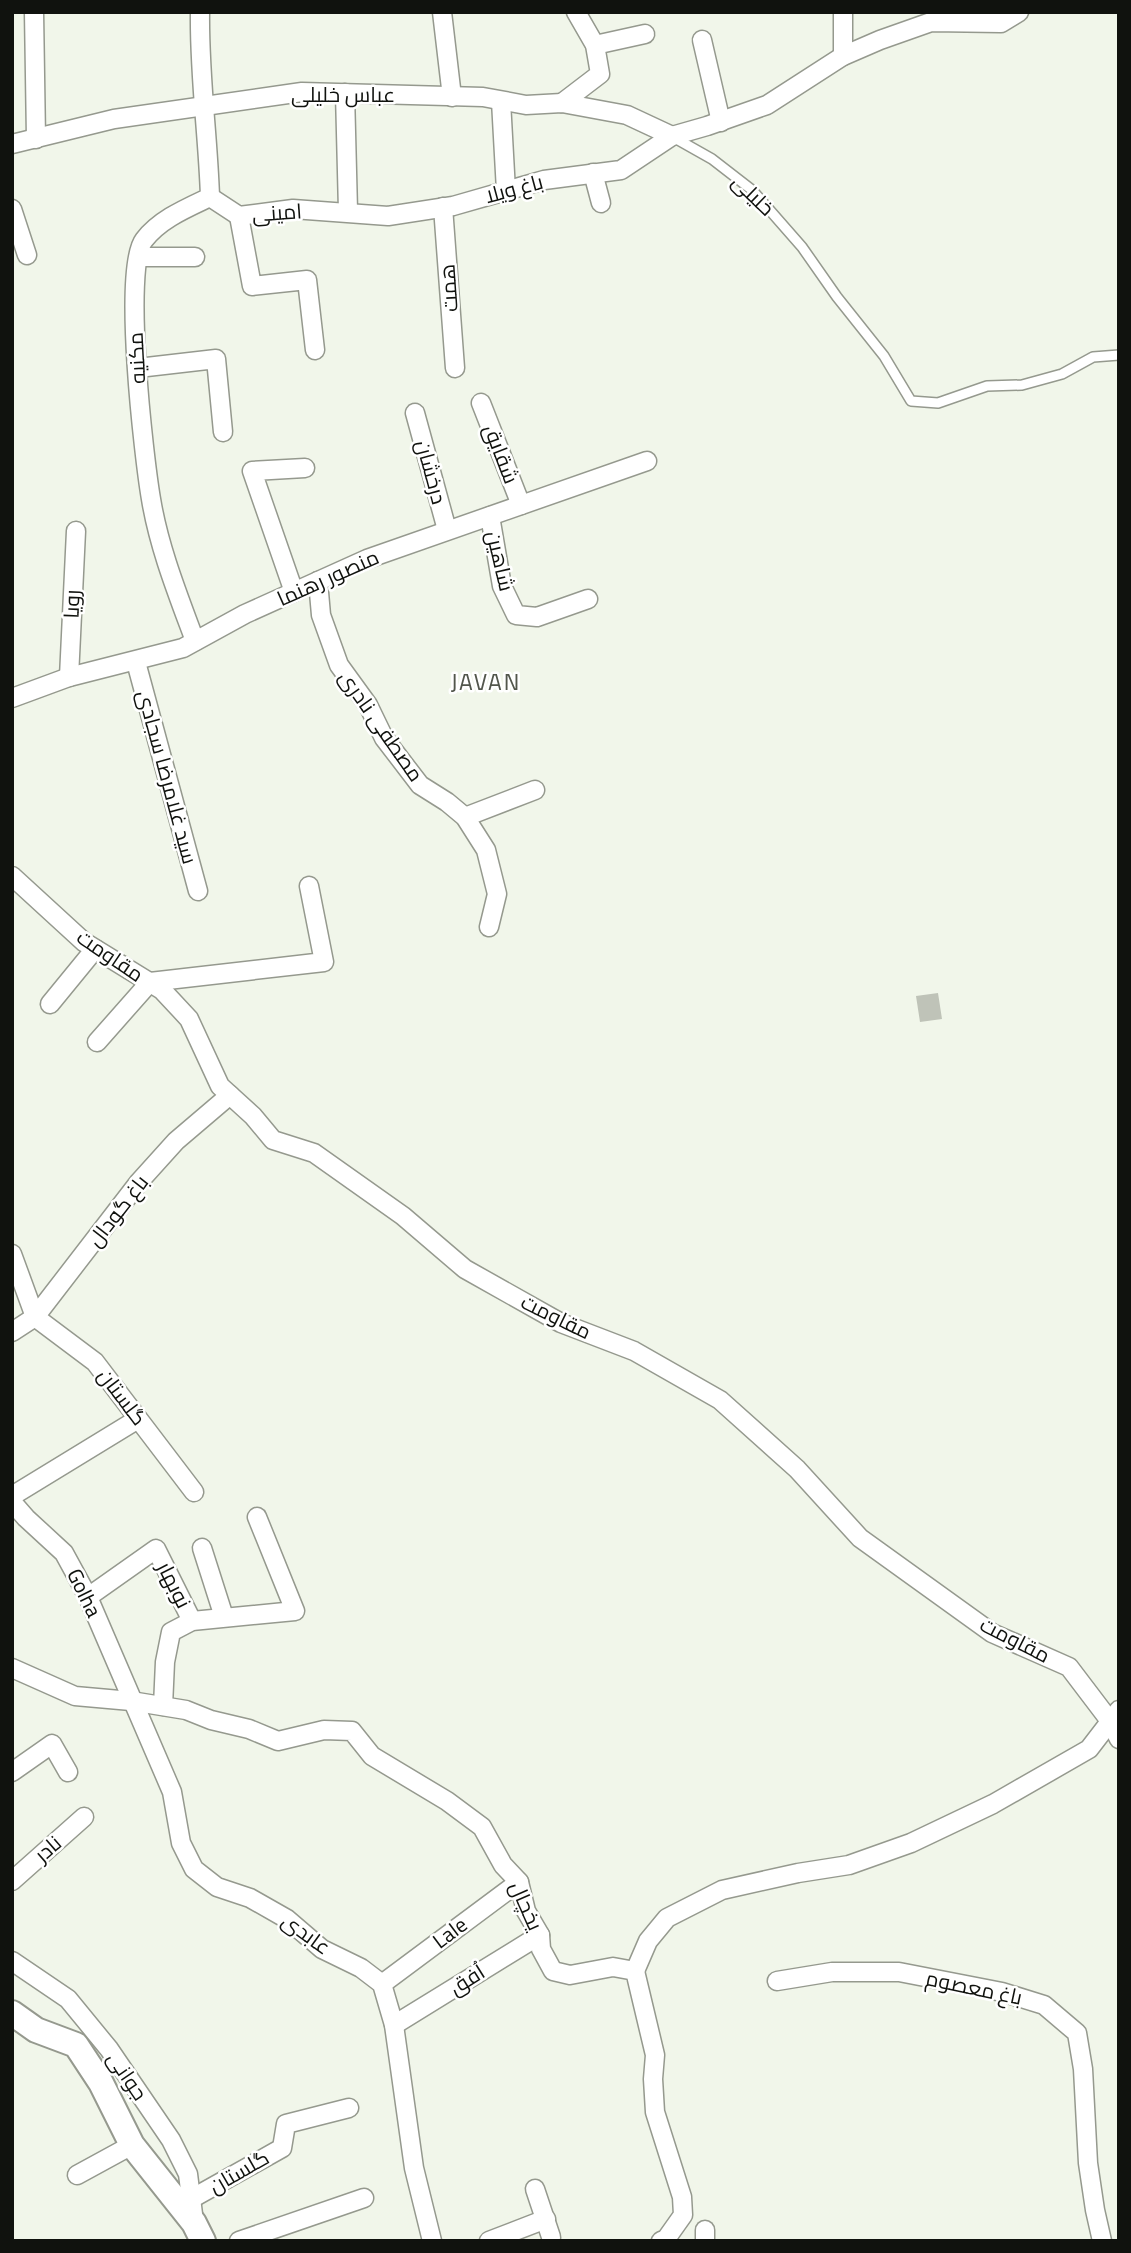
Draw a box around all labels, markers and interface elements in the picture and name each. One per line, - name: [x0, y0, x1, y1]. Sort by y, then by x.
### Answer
- street label: عباس خلیلی: [291, 75, 395, 114]
- street label: باغ ویلا: [480, 162, 547, 215]
- street label: خلیلی: [722, 163, 785, 226]
- street label: امینی: [251, 191, 303, 234]
- street label: همت: [427, 263, 470, 313]
- street label: مکنیه: [116, 331, 157, 385]
- street label: شقایق: [472, 418, 531, 489]
- street label: درخشان: [404, 435, 459, 509]
- street label: شاهین: [475, 527, 526, 595]
- street label: منصور رهنما: [270, 538, 385, 617]
- street label: رویا: [52, 589, 91, 619]
- district label: JAVAN: [451, 660, 521, 703]
- street label: مصطفی نادری: [328, 661, 435, 790]
- street label: سید غلامرضا سجادی: [125, 685, 209, 868]
- street label: مقاومت: [68, 918, 152, 993]
- street label: باغ گودال: [76, 1166, 159, 1256]
- street label: مقاومت: [514, 1283, 599, 1351]
- street label: گلستان: [87, 1359, 158, 1434]
- street label: نوبهار: [146, 1553, 203, 1615]
- street label: Golha: [56, 1561, 113, 1625]
- street label: مقاومت: [973, 1605, 1058, 1674]
- street label: نادر: [24, 1825, 71, 1873]
- street label: یخچال: [498, 1875, 555, 1937]
- street label: عابدی: [273, 1902, 340, 1965]
- street label: Lale: [424, 1906, 476, 1959]
- street label: اُفق: [441, 1953, 493, 2006]
- street label: باغ معصوم: [922, 1958, 1026, 2017]
- street label: جوانی: [96, 2043, 159, 2109]
- street label: گلستان: [201, 2138, 277, 2205]

